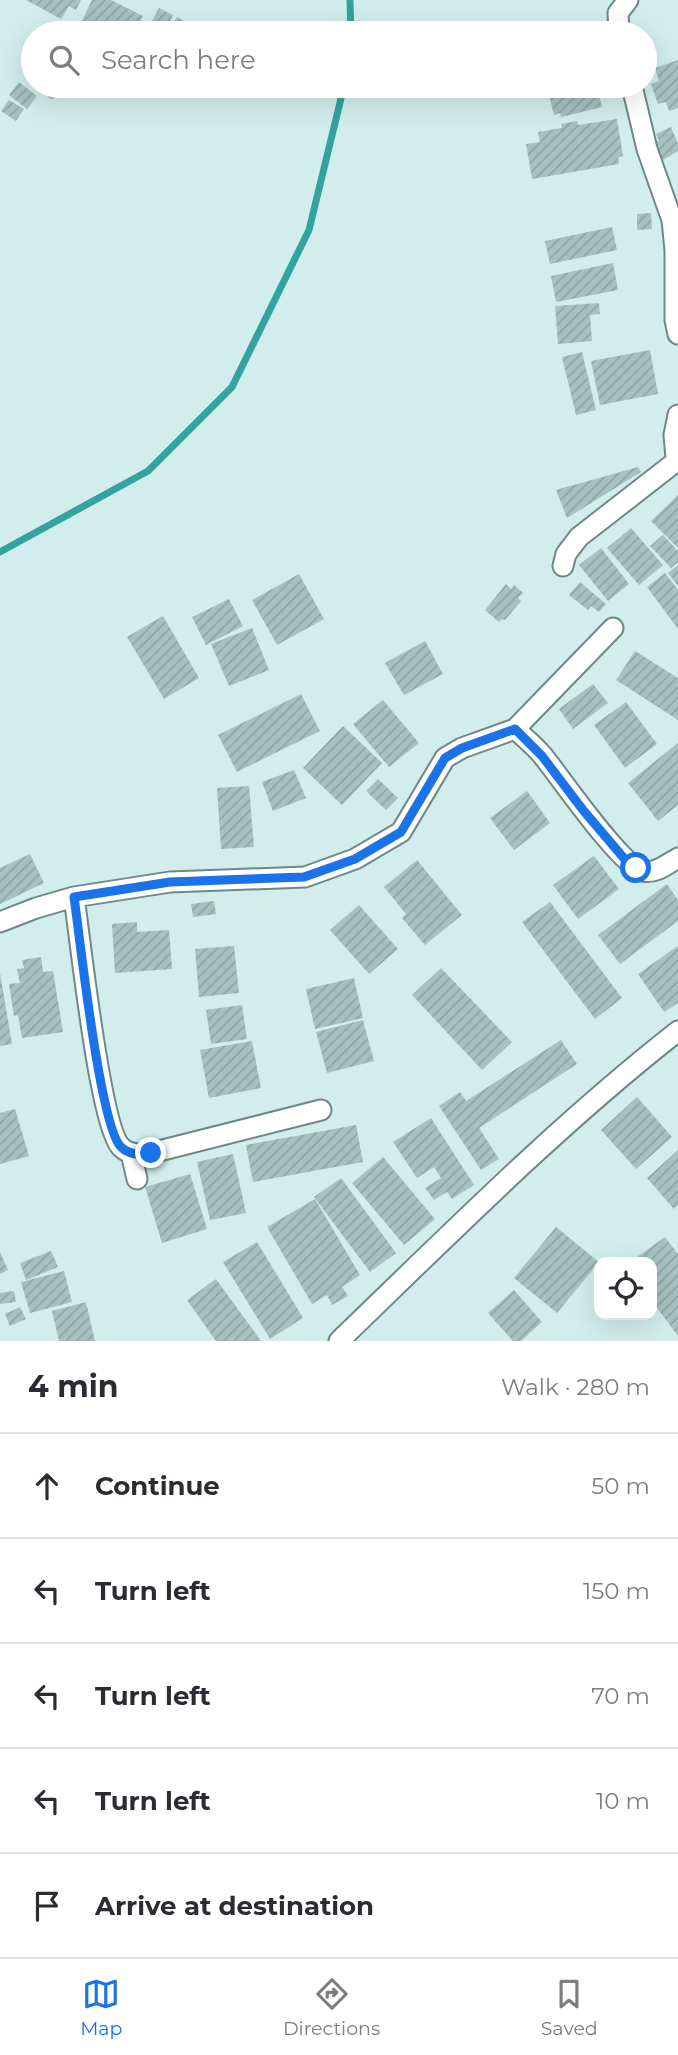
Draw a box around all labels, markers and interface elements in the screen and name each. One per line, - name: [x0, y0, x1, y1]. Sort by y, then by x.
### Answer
- search box: [21, 21, 657, 98]
- icon: search: [45, 41, 83, 79]
- text: Search here: [101, 44, 256, 76]
- route start: [620, 852, 651, 883]
- route end: [135, 1137, 166, 1168]
- map controls: [594, 1257, 657, 1320]
- button: locate: [594, 1257, 657, 1320]
- text: 4 min: [28, 1368, 118, 1405]
- text: Walk · 280 m: [501, 1373, 650, 1401]
- icon: ahead: [28, 1467, 66, 1505]
- text: Continue: [95, 1470, 220, 1502]
- text: 50 m: [591, 1472, 650, 1500]
- icon: left: [28, 1572, 66, 1610]
- text: Turn left: [95, 1575, 211, 1607]
- text: 150 m: [583, 1577, 650, 1605]
- icon: left: [28, 1677, 66, 1715]
- text: Turn left: [95, 1680, 211, 1712]
- text: 70 m: [591, 1682, 650, 1710]
- icon: left: [28, 1782, 66, 1820]
- text: Turn left: [95, 1785, 211, 1817]
- text: 10 m: [596, 1787, 650, 1815]
- icon: arrive: [28, 1887, 66, 1925]
- text: Arrive at destination: [95, 1890, 374, 1922]
- tab: Map: [80, 1975, 122, 2040]
- tab: Directions: [283, 1975, 380, 2040]
- tab: Saved: [541, 1975, 598, 2040]

